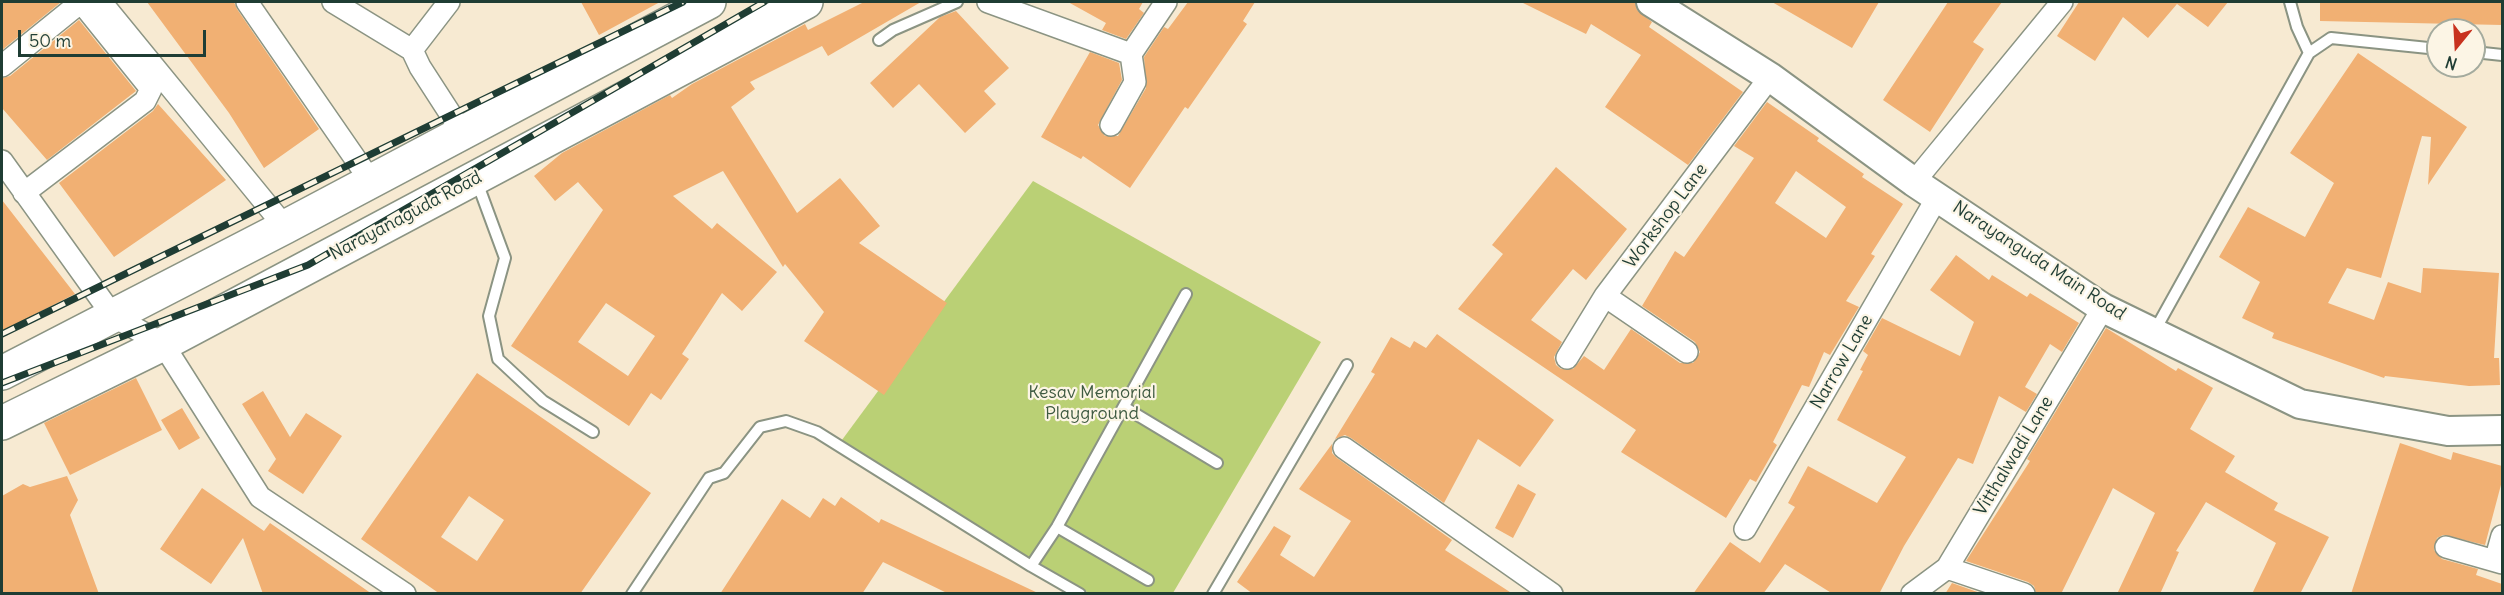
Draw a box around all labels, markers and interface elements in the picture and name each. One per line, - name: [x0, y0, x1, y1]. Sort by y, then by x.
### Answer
- scale bar: [21, 18, 208, 56]
- north arrow: [2426, 18, 2486, 78]
- text: 50 m: [29, 29, 71, 52]
- text: N: [2443, 52, 2459, 74]
- street label: Workshop Lane: [1620, 159, 1712, 273]
- street label: Narayanaguda Road: [326, 167, 486, 265]
- street label: Narayanguda Main Road: [1948, 197, 2130, 325]
- street label: Narrow Lane: [1806, 311, 1878, 413]
- park label: Kesav Memorial Playground: [1028, 382, 1156, 424]
- street label: Vitthalwadi Lane: [1970, 392, 2058, 520]

